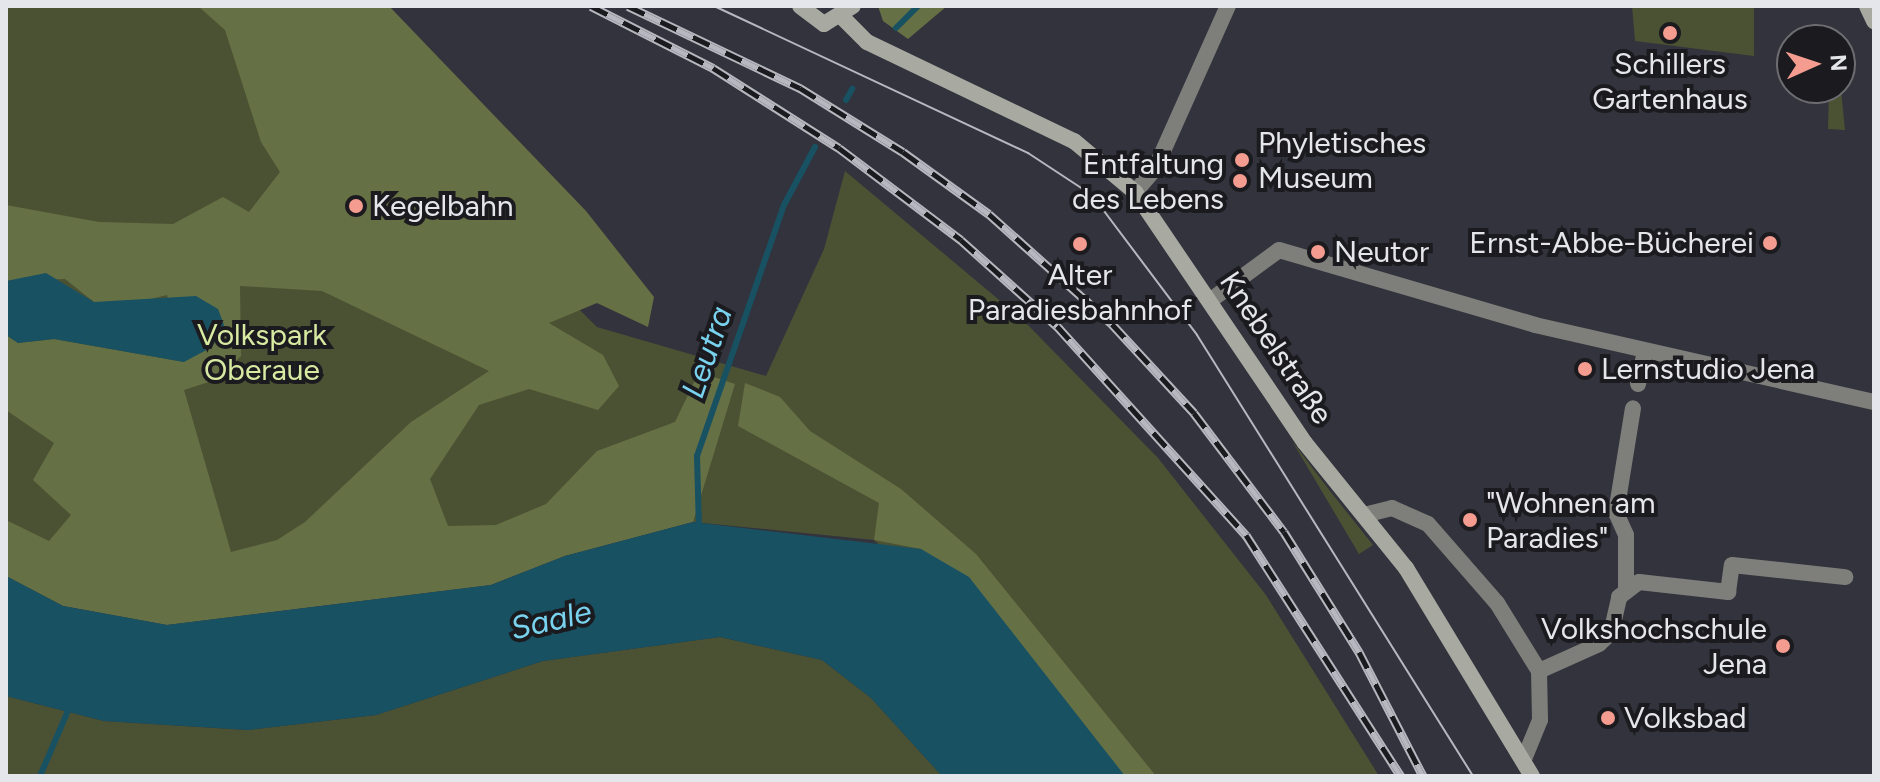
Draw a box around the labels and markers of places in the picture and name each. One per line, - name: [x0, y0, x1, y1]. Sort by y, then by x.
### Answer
- marker: Schillers Gartenhaus: [1661, 24, 1679, 42]
- place label: Schillers Gartenhaus: [1592, 46, 1748, 116]
- place label: Phyletisches Museum: [1258, 125, 1426, 196]
- place label: Entfaltung des Lebens: [1072, 146, 1224, 216]
- marker: Phyletisches Museum: [1233, 151, 1251, 169]
- marker: Entfaltung des Lebens: [1231, 172, 1249, 190]
- place label: Kegelbahn: [372, 188, 513, 224]
- marker: Kegelbahn: [347, 197, 365, 215]
- place label: Ernst-Abbe-Bücherei: [1469, 225, 1754, 261]
- place label: Neutor: [1334, 234, 1429, 270]
- marker: Ernst-Abbe-Bücherei: [1761, 234, 1779, 252]
- marker: Alter Paradiesbahnhof: [1071, 235, 1089, 253]
- marker: Neutor: [1309, 243, 1327, 261]
- place label: Alter Paradiesbahnhof: [968, 257, 1192, 328]
- place label: Lernstudio Jena: [1601, 351, 1815, 387]
- marker: Lernstudio Jena: [1576, 360, 1594, 378]
- place label: "Wohnen am Paradies": [1486, 485, 1655, 556]
- marker: "Wohnen am Paradies": [1461, 511, 1479, 529]
- place label: Volkshochschule Jena: [1541, 611, 1767, 682]
- marker: Volkshochschule Jena: [1774, 637, 1792, 655]
- place label: Volksbad: [1624, 700, 1747, 736]
- marker: Volksbad: [1599, 709, 1617, 727]

